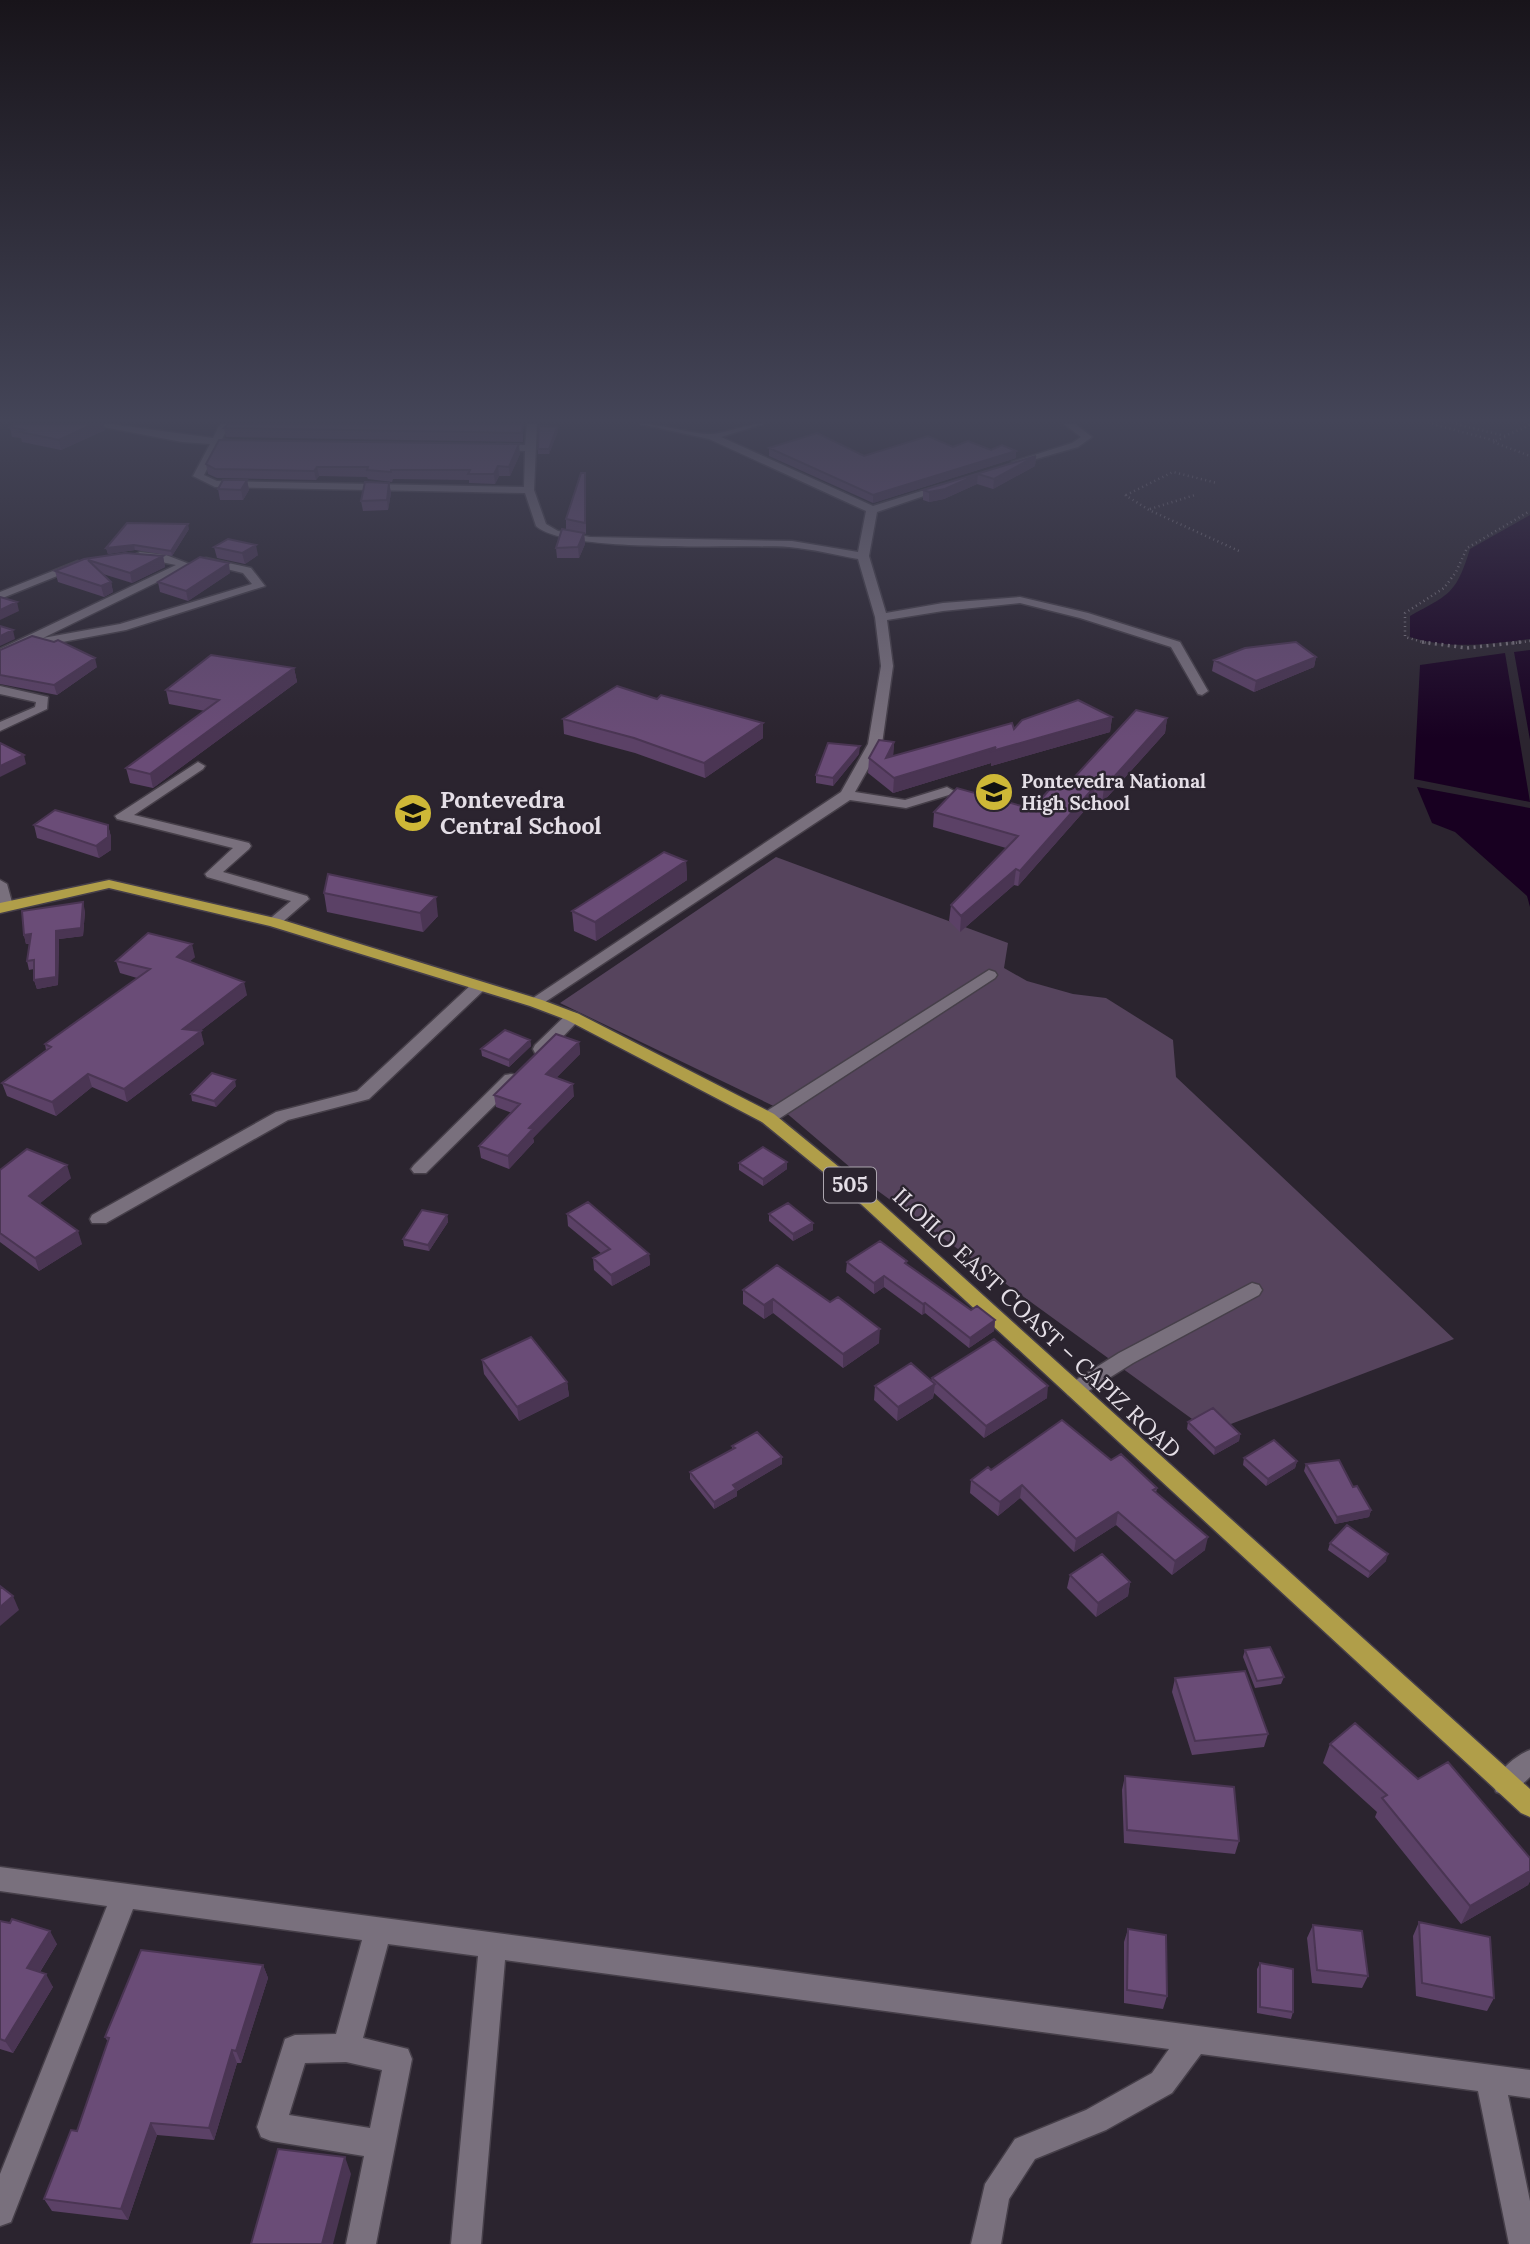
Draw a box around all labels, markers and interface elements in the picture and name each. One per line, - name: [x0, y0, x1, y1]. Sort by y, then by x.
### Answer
- place label: Pontevedra National High School: [1021, 769, 1206, 815]
- school or university icon: Pontevedra National High School: [973, 771, 1015, 813]
- place label: Pontevedra Central School: [440, 785, 602, 840]
- school or university icon: Pontevedra Central School: [392, 792, 434, 834]
- road number: 505: [824, 1168, 876, 1202]
- street label: ILOILO EAST COAST – CAPIZ ROAD: [887, 1181, 1188, 1464]

